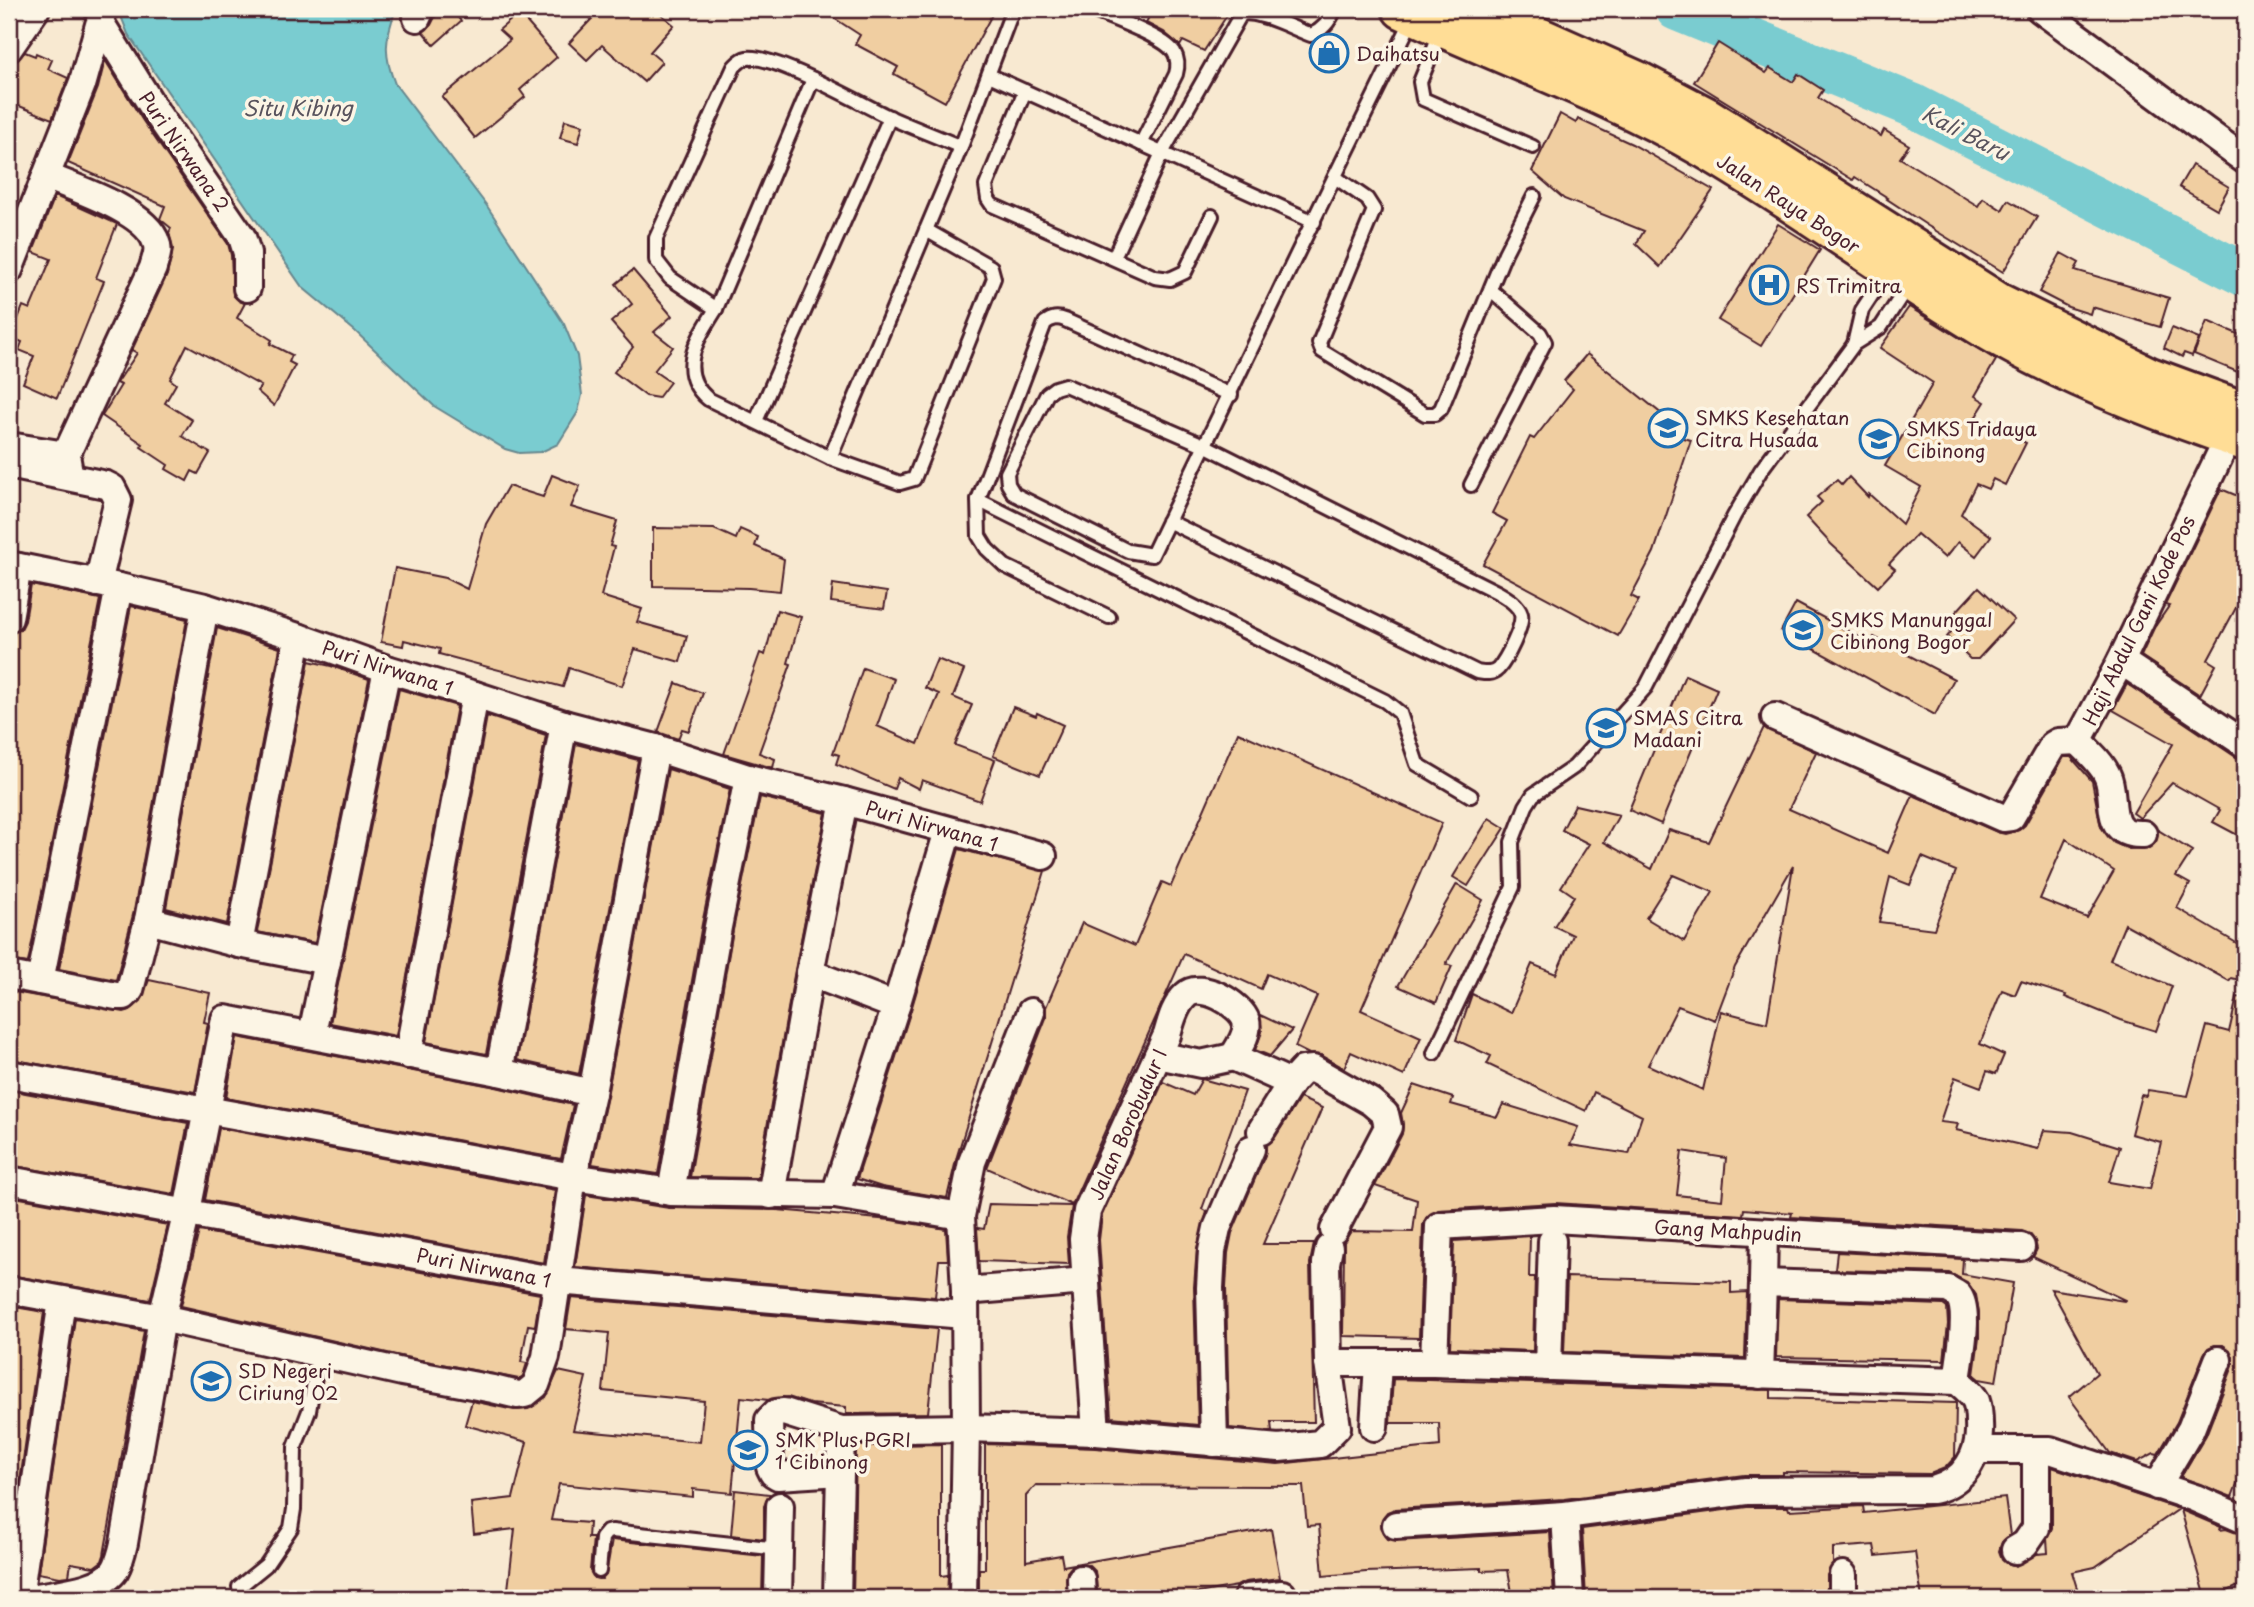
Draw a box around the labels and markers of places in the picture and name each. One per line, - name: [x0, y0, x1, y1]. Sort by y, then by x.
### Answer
- shop icon: Daihatsu: [1308, 32, 1350, 74]
- place label: Daihatsu: [1356, 39, 1440, 67]
- hospital icon: RS Trimitra: [1748, 264, 1790, 306]
- place label: RS Trimitra: [1796, 271, 1903, 299]
- place label: SMKS Kesehatan Citra Husada: [1695, 403, 1849, 453]
- school or university icon: SMKS Kesehatan Citra Husada: [1647, 407, 1689, 449]
- place label: SMKS Tridaya Cibinong: [1906, 414, 2037, 464]
- school or university icon: SMKS Tridaya Cibinong: [1858, 418, 1900, 460]
- place label: SMKS Manunggal Cibinong Bogor: [1830, 605, 1993, 655]
- school or university icon: SMKS Manunggal Cibinong Bogor: [1782, 609, 1824, 651]
- place label: SMAS Citra Madani: [1633, 703, 1743, 753]
- school or university icon: SMAS Citra Madani: [1585, 707, 1627, 749]
- place label: SD Negeri Ciriung 02: [238, 1356, 338, 1406]
- school or university icon: SD Negeri Ciriung 02: [190, 1360, 232, 1402]
- place label: SMK Plus PGRI 1 Cibinong: [775, 1425, 911, 1475]
- school or university icon: SMK Plus PGRI 1 Cibinong: [727, 1429, 769, 1471]

